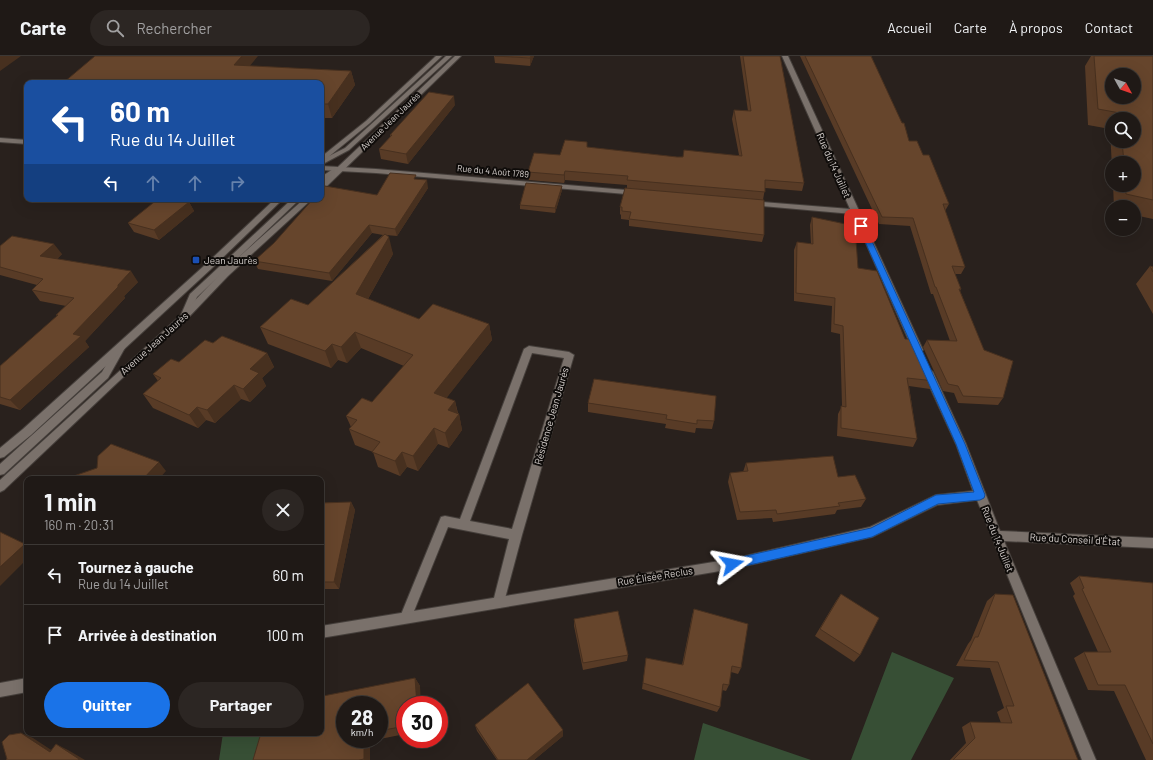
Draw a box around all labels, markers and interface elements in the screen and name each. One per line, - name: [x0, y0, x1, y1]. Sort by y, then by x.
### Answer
- search box: [90, 10, 370, 46]
- text: Carte: [20, 16, 66, 39]
- icon: search: [104, 17, 126, 39]
- text: Rechercher: [136, 19, 212, 37]
- text: Accueil: [887, 19, 932, 36]
- text: Carte: [954, 19, 987, 36]
- text: À propos: [1009, 19, 1063, 36]
- text: Contact: [1085, 19, 1133, 36]
- north arrow: [1105, 68, 1141, 104]
- map controls: [1105, 68, 1141, 236]
- street label: Avenue Jean Jaurès: [358, 90, 422, 152]
- text: 60 m: [110, 94, 170, 128]
- icon: left: [44, 96, 96, 148]
- button: search: [1105, 112, 1141, 148]
- text: Rue du 14 Juillet: [110, 128, 236, 150]
- street label: Rue du 14 Juillet: [814, 131, 854, 200]
- button: +: [1105, 156, 1141, 192]
- street label: Rue du 4 Août 1789: [457, 162, 530, 180]
- icon: left: [100, 172, 122, 194]
- icon: ahead: [142, 172, 164, 194]
- icon: ahead: [184, 172, 206, 194]
- icon: right: [226, 172, 248, 194]
- button: −: [1105, 200, 1141, 236]
- pin: [844, 209, 878, 243]
- icon: arrive: [850, 215, 872, 237]
- place label: Jean Jaurès: [204, 254, 258, 266]
- marker: Jean Jaurès: [191, 255, 201, 265]
- street label: Avenue Jean Jaurès: [118, 309, 191, 377]
- street label: Résidence Jean Jaurès: [531, 366, 571, 466]
- text: 1 min: [44, 487, 97, 516]
- button: close: [262, 489, 304, 531]
- street label: Rue du 14 Juillet: [979, 504, 1017, 574]
- text: 160 m · 20:31: [44, 517, 114, 533]
- street label: Rue du Conseil d'État: [1029, 531, 1121, 547]
- position arrow: [711, 543, 753, 585]
- text: Tournez à gauche: [78, 558, 194, 576]
- icon: left: [44, 564, 66, 586]
- street label: Rue Élisée Reclus: [616, 564, 694, 588]
- text: 60 m: [272, 566, 304, 584]
- text: Rue du 14 Juillet: [78, 576, 169, 592]
- icon: arrive: [44, 624, 66, 646]
- text: Arrivée à destination: [78, 626, 217, 644]
- text: 100 m: [266, 626, 304, 644]
- button: Quitter: [44, 682, 170, 728]
- button: Partager: [178, 682, 304, 728]
- speed limit sign: 30: [396, 696, 448, 748]
- text: 28: [351, 705, 373, 729]
- text: km/h: [351, 726, 373, 738]

